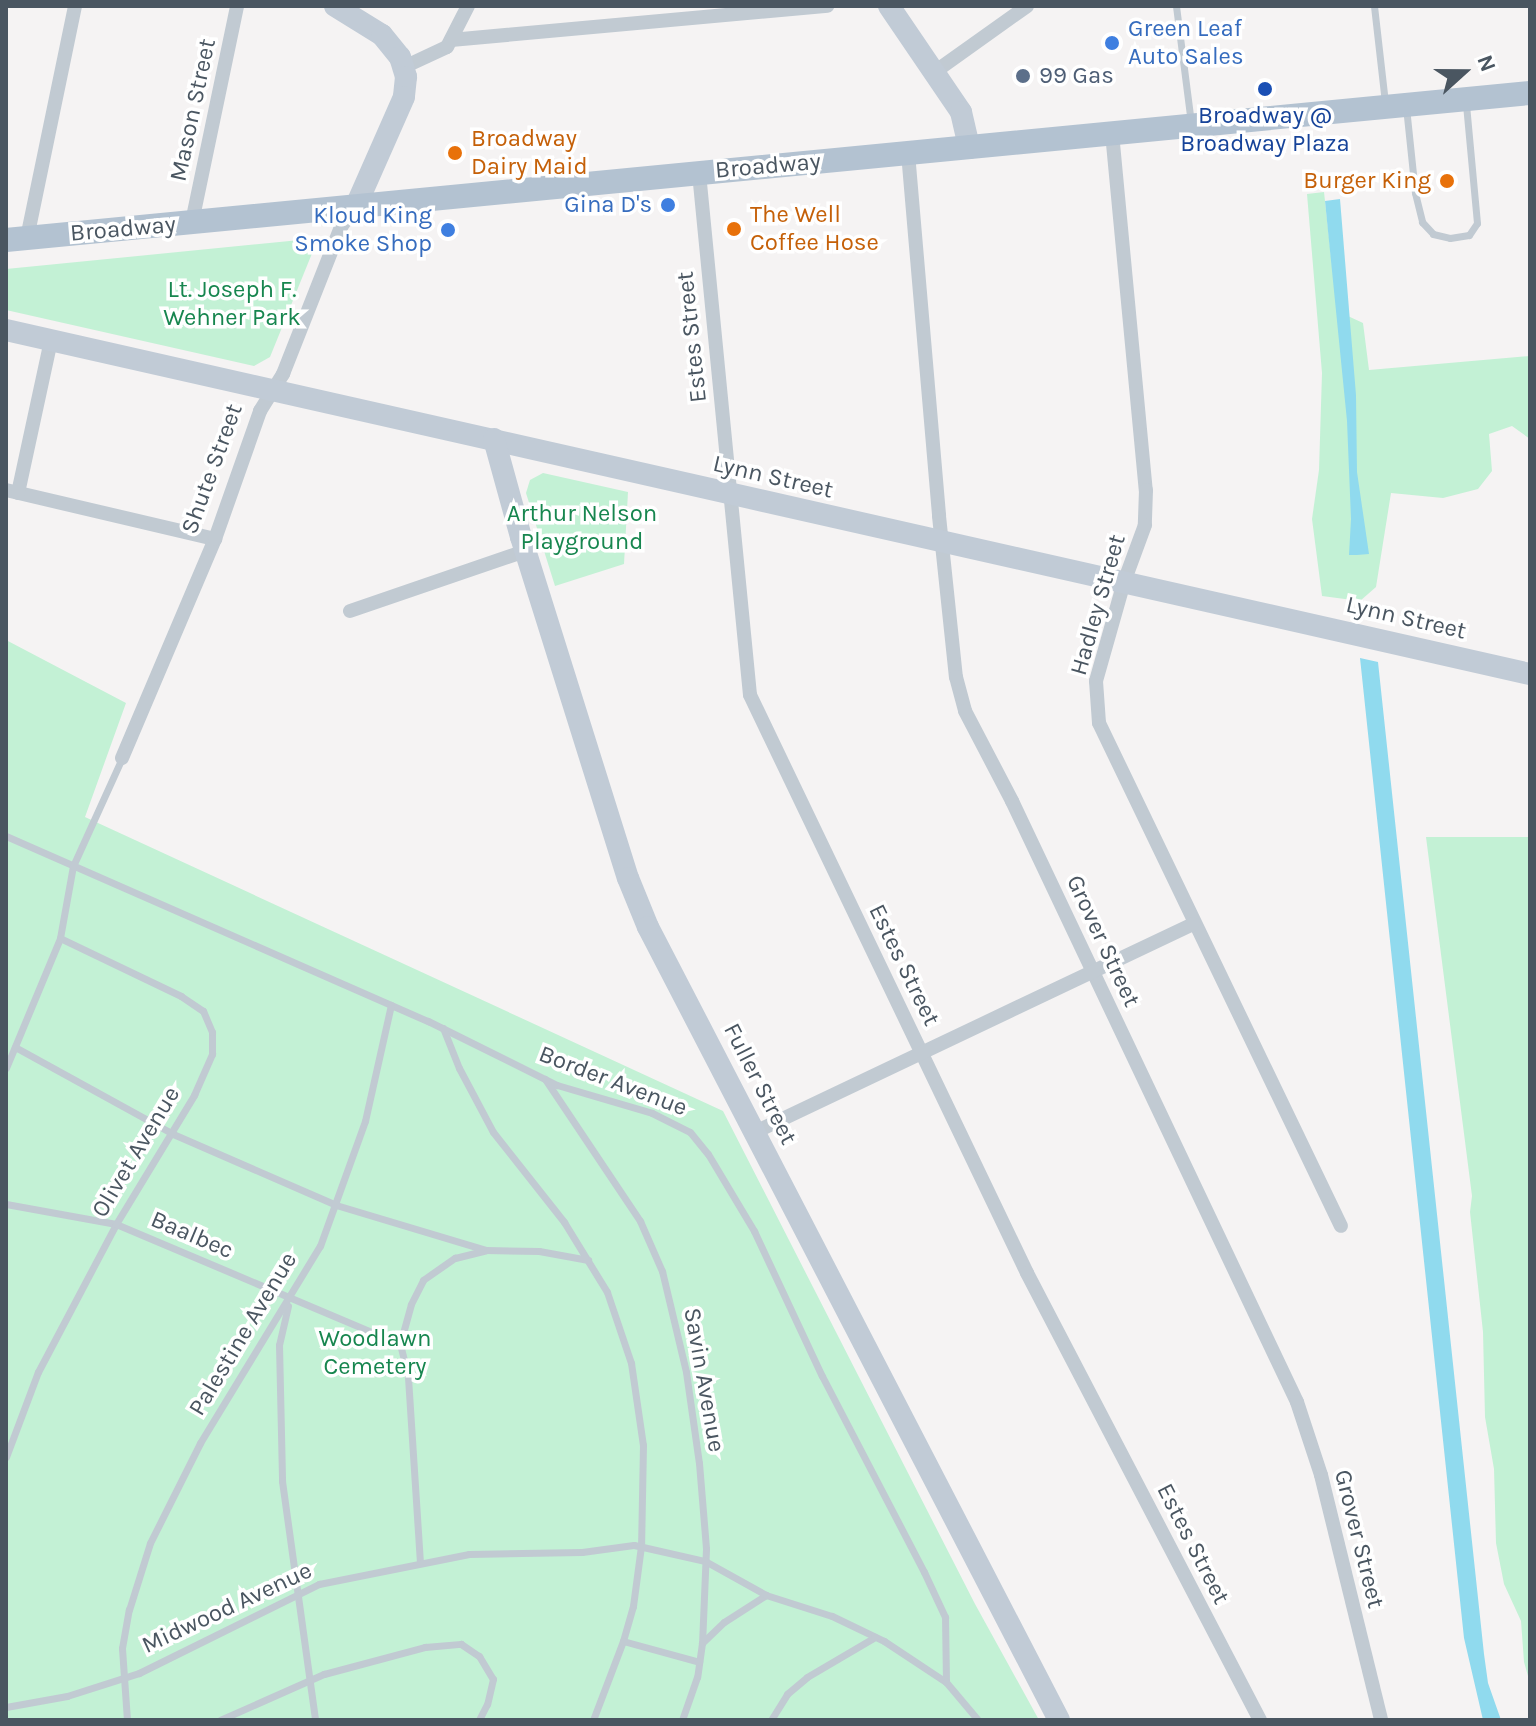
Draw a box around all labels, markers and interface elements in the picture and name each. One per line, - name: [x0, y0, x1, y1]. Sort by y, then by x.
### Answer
- place label: Green Leaf Auto Sales: [1128, 15, 1244, 71]
- north arrow: [1424, 32, 1504, 112]
- marker: Green Leaf Auto Sales: [1103, 34, 1121, 52]
- street label: Mason Street: [164, 36, 222, 184]
- text: N: [1471, 51, 1501, 75]
- place label: 99 Gas: [1039, 62, 1114, 90]
- marker: 99 Gas: [1014, 67, 1032, 85]
- marker: Broadway @ Broadway Plaza: [1256, 80, 1274, 98]
- place label: Broadway @ Broadway Plaza: [1180, 102, 1350, 158]
- place label: Broadway Dairy Maid: [471, 125, 588, 181]
- marker: Broadway Dairy Maid: [446, 144, 464, 162]
- street label: Broadway: [714, 147, 822, 185]
- place label: Burger King: [1303, 167, 1431, 195]
- marker: Burger King: [1438, 172, 1456, 190]
- place label: Gina D's: [564, 191, 652, 219]
- marker: Gina D's: [659, 196, 677, 214]
- place label: The Well Coffee Hose: [750, 201, 879, 257]
- place label: Kloud King Smoke Shop: [294, 202, 432, 258]
- street label: Broadway: [69, 210, 177, 248]
- marker: The Well Coffee Hose: [725, 220, 743, 238]
- marker: Kloud King Smoke Shop: [439, 221, 457, 239]
- street label: Estes Street: [671, 270, 713, 404]
- park label: Lt. Joseph F. Wehner Park: [163, 276, 301, 332]
- street label: Shute Street: [175, 400, 249, 538]
- street label: Lynn Street: [710, 449, 836, 505]
- park label: Arthur Nelson Playground: [507, 500, 657, 556]
- street label: Hadley Street: [1064, 531, 1132, 679]
- street label: Lynn Street: [1343, 590, 1469, 646]
- street label: Grover Street: [1060, 871, 1146, 1011]
- street label: Estes Street: [862, 900, 946, 1030]
- street label: Fuller Street: [717, 1018, 803, 1150]
- street label: Border Avenue: [535, 1039, 691, 1123]
- street label: Olivet Avenue: [86, 1081, 186, 1223]
- street label: Baalbec: [146, 1205, 238, 1265]
- street label: Palestine Avenue: [183, 1247, 303, 1421]
- street label: Savin Avenue: [677, 1306, 731, 1454]
- park label: Woodlawn Cemetery: [319, 1325, 431, 1381]
- street label: Grover Street: [1328, 1467, 1390, 1611]
- street label: Estes Street: [1150, 1479, 1236, 1609]
- street label: Midwood Avenue: [137, 1556, 317, 1660]

